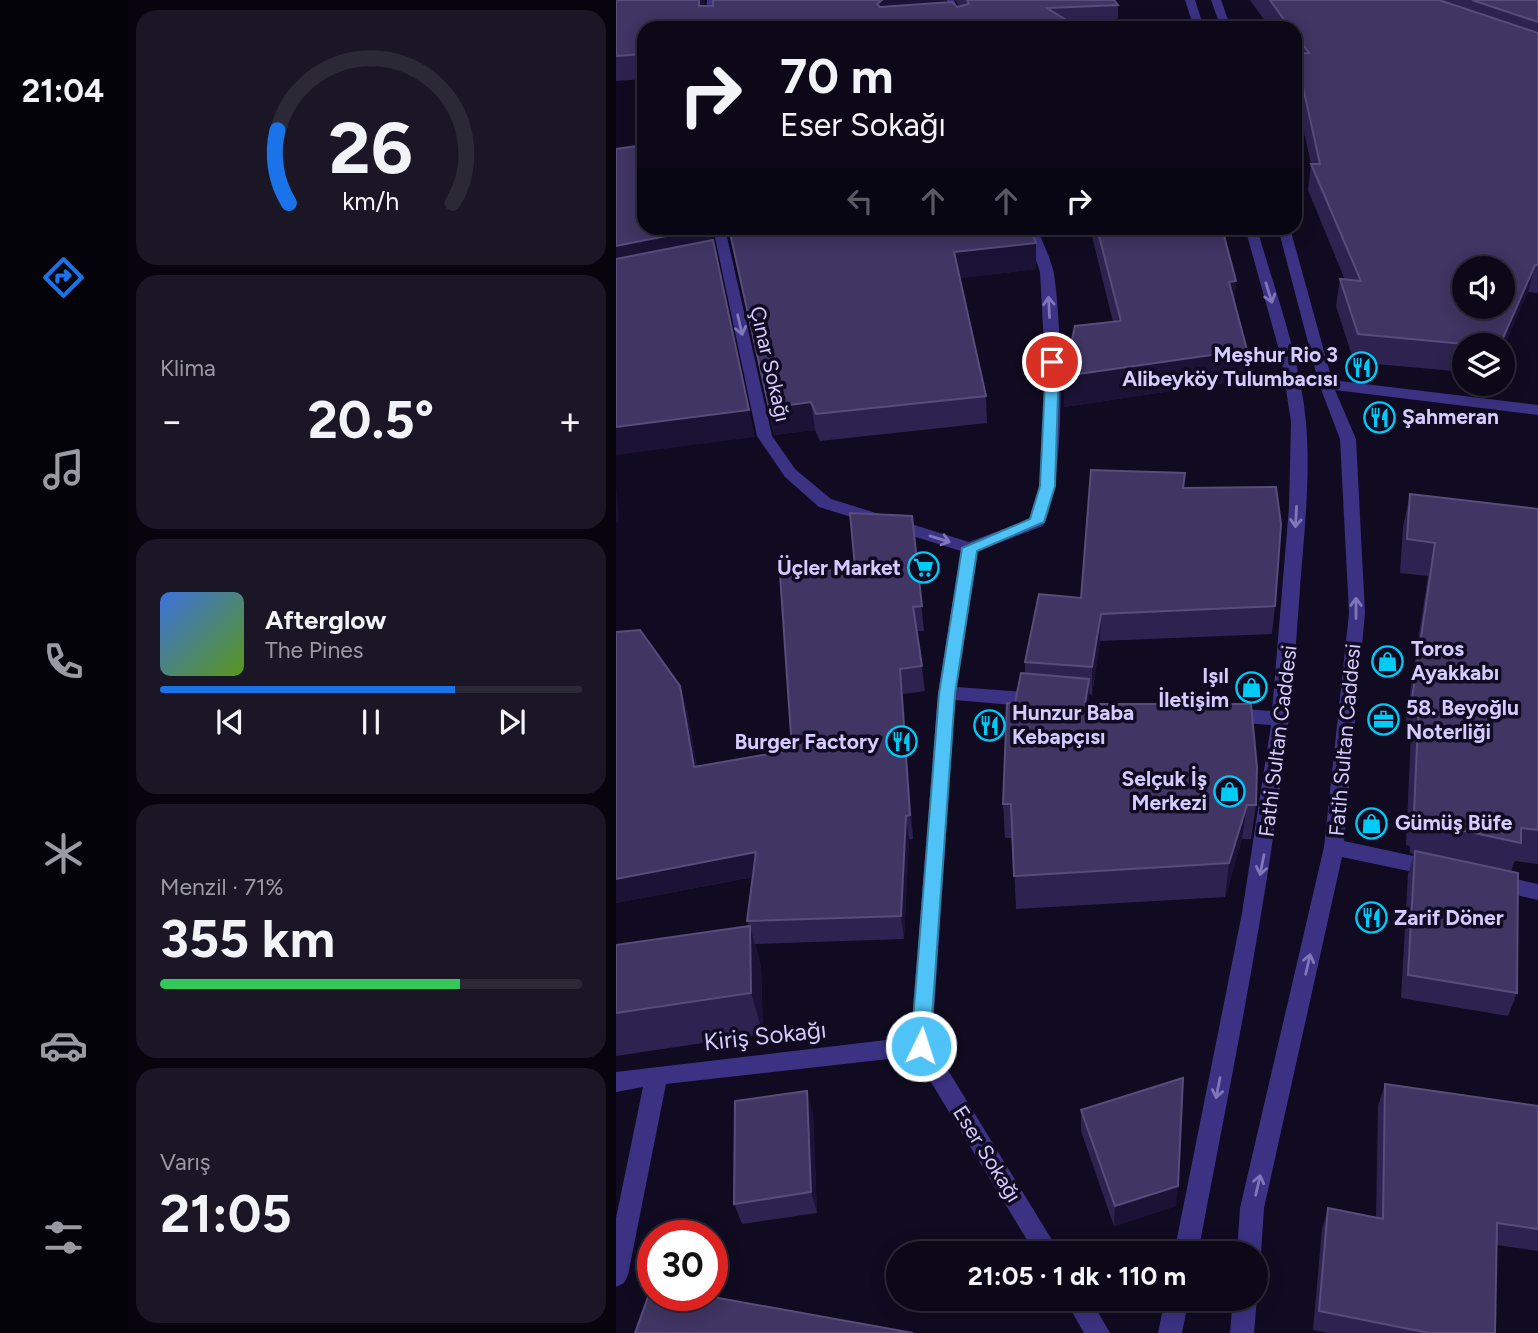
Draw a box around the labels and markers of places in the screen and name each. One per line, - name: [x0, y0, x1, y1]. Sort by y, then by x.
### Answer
- pin: [1022, 332, 1082, 392]
- place label: Meşhur Rio 3 Alibeyköy Tulumbacısı: [1122, 342, 1338, 391]
- restaurant icon: Meşhur Rio 3 Alibeyköy Tulumbacısı: [1344, 350, 1378, 384]
- restaurant icon: Şahmeran: [1362, 400, 1396, 434]
- place label: Şahmeran: [1402, 404, 1499, 429]
- supermarket icon: Üçler Market: [907, 551, 941, 585]
- place label: Üçler Market: [777, 555, 901, 580]
- place label: Toros Ayakkabı: [1411, 636, 1499, 685]
- shop icon: Toros Ayakkabı: [1371, 644, 1405, 678]
- place label: Işıl İletişim: [1158, 663, 1229, 712]
- shop icon: Işıl İletişim: [1235, 671, 1269, 705]
- place label: 58. Beyoğlu Noterliği: [1406, 695, 1519, 744]
- place label: Hunzur Baba Kebapçısı: [1012, 700, 1134, 749]
- office icon: 58. Beyoğlu Noterliği: [1366, 703, 1400, 737]
- restaurant icon: Hunzur Baba Kebapçısı: [972, 708, 1006, 742]
- restaurant icon: Burger Factory: [885, 725, 919, 759]
- place label: Burger Factory: [734, 729, 880, 754]
- place label: Selçuk İş Merkezi: [1122, 766, 1207, 815]
- shop icon: Selçuk İş Merkezi: [1213, 774, 1247, 808]
- shop icon: Gümüş Büfe: [1355, 806, 1389, 840]
- place label: Gümüş Büfe: [1395, 810, 1513, 835]
- restaurant icon: Zarif Döner: [1354, 901, 1388, 935]
- place label: Zarif Döner: [1394, 905, 1504, 930]

